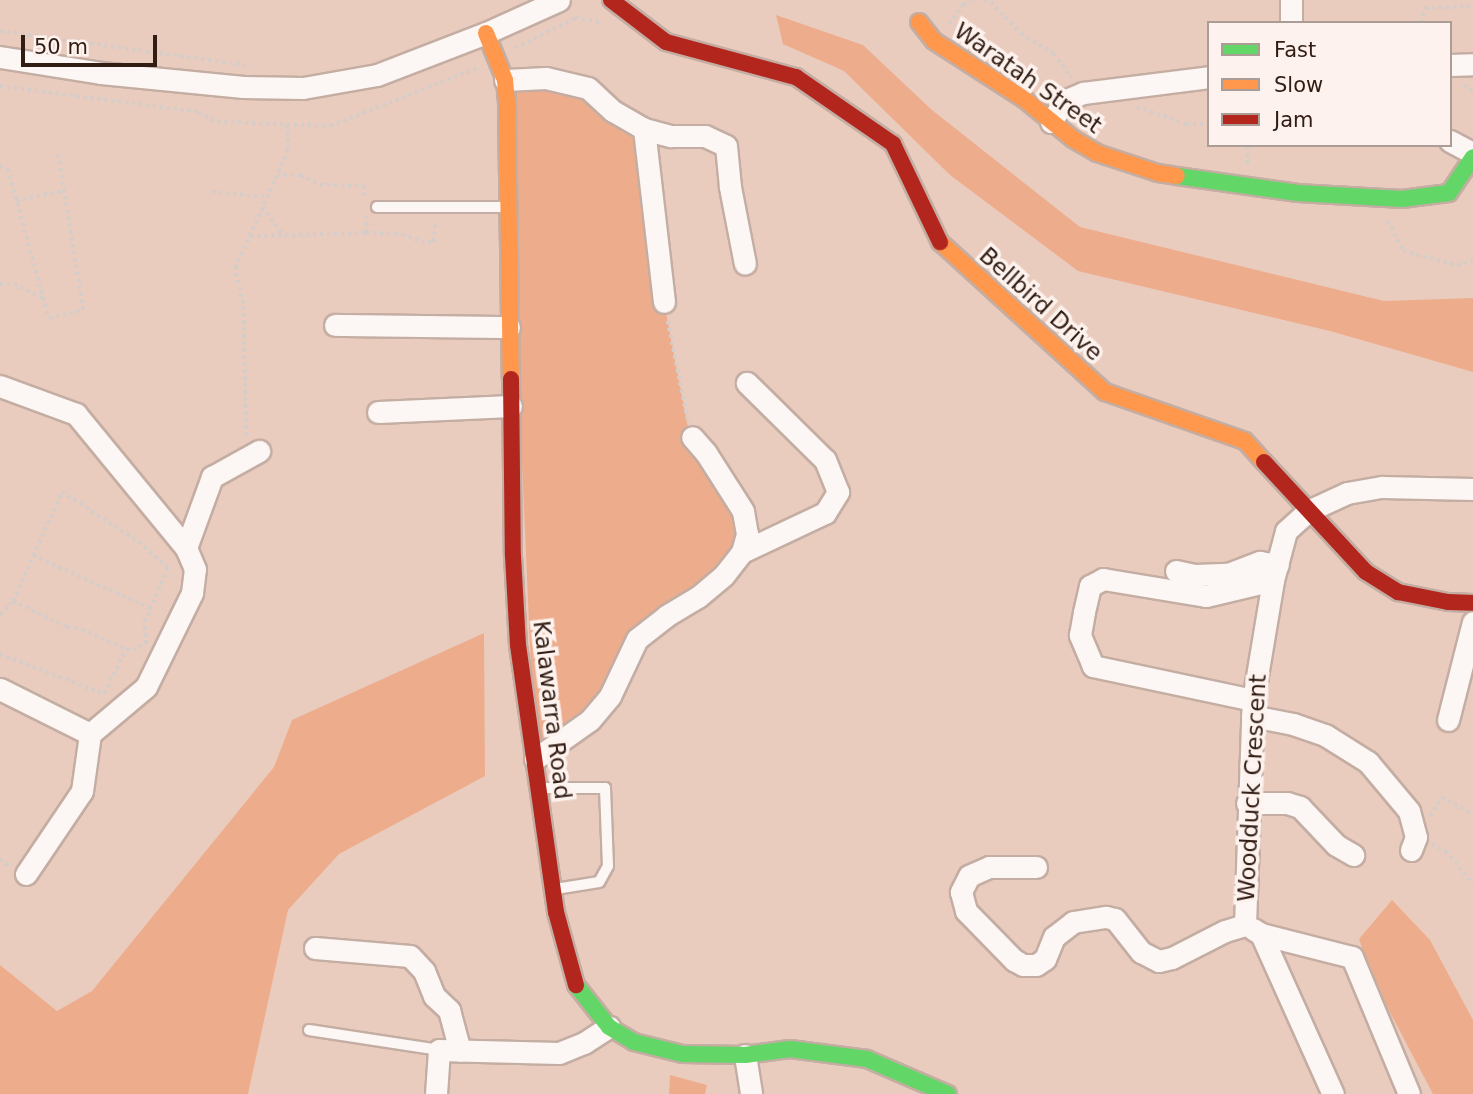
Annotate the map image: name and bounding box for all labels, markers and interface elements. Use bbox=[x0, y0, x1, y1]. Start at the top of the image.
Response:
street label: Waratah Street bbox=[949, 17, 1107, 139]
scale bar bbox=[24, 21, 161, 65]
legend bbox=[1207, 21, 1452, 147]
text: 50 m bbox=[34, 35, 88, 59]
text: Fast bbox=[1274, 38, 1316, 62]
text: Slow bbox=[1274, 73, 1323, 97]
text: Jam bbox=[1274, 108, 1314, 132]
street label: Bellbird Drive bbox=[974, 242, 1108, 366]
street label: Kalawarra Road bbox=[527, 619, 577, 801]
street label: Woodduck Crescent bbox=[1232, 673, 1272, 903]

